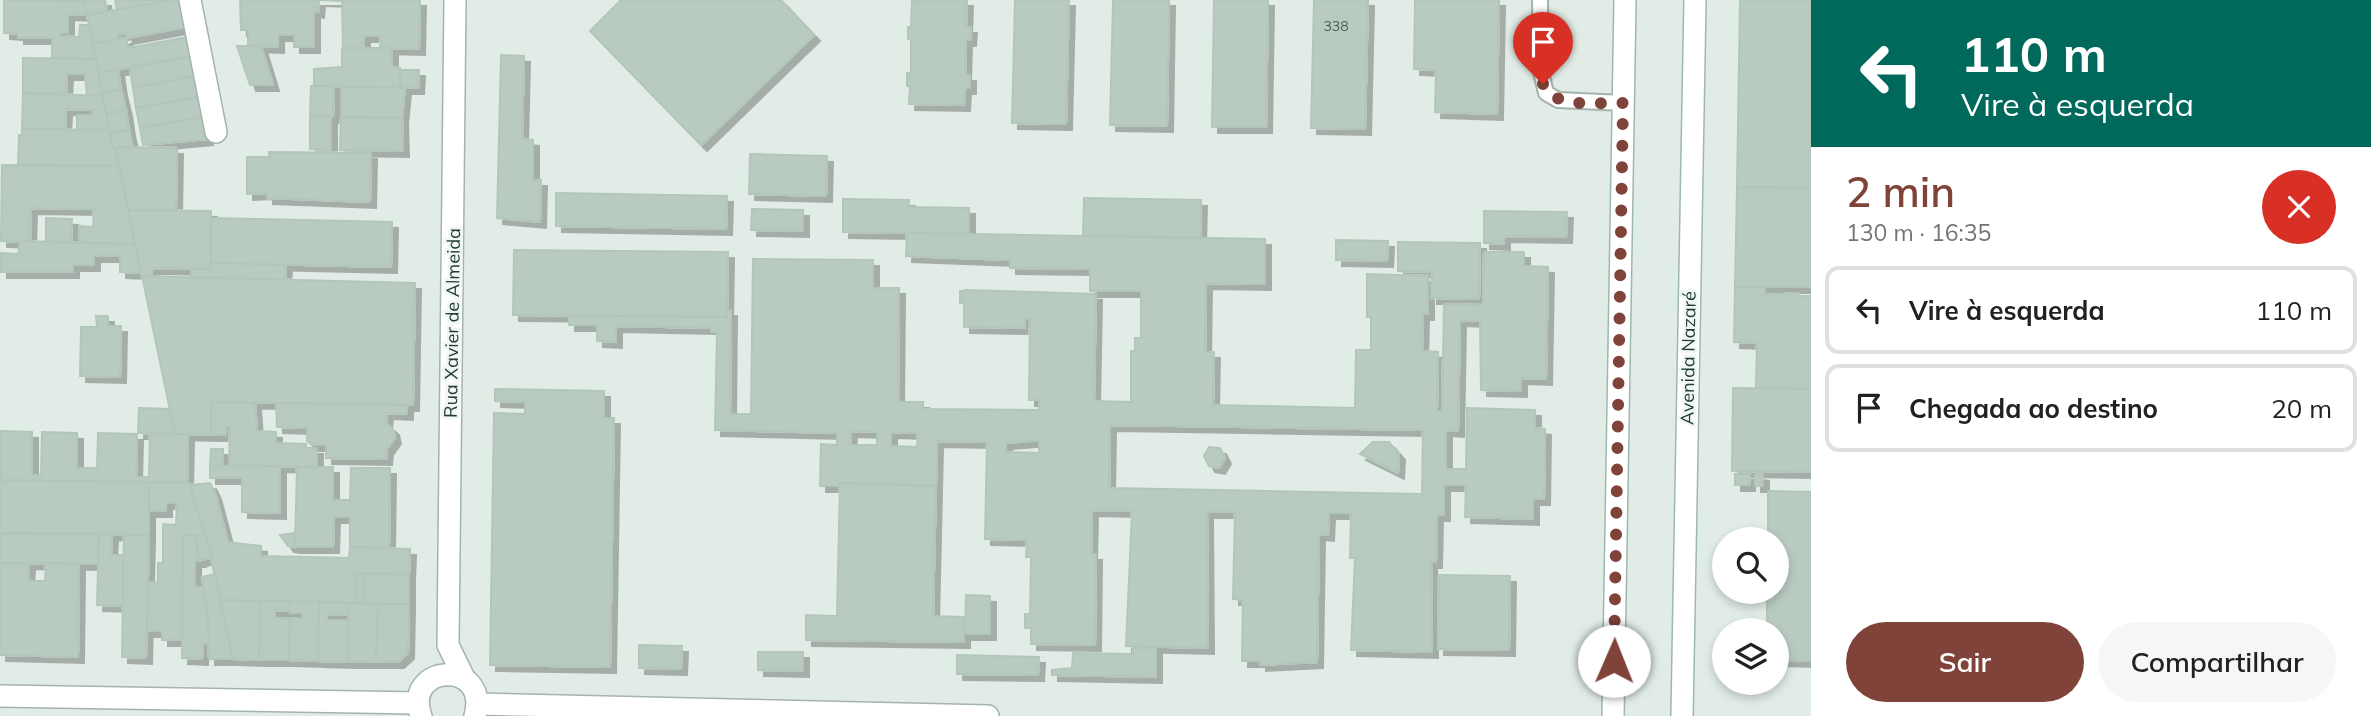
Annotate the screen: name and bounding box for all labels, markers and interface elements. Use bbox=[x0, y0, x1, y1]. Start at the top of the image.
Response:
pin bbox=[1513, 12.0, 1573, 84]
house number: 338 bbox=[1323, 17, 1349, 35]
icon: arrive bbox=[1524, 23, 1562, 61]
text: 110 m bbox=[1961, 23, 2107, 84]
icon: left bbox=[1846, 28, 1937, 119]
text: Vire à esquerda bbox=[1961, 84, 2194, 124]
text: 2 min bbox=[1846, 165, 1955, 218]
button: close bbox=[2262, 170, 2336, 244]
text: 130 m · 16:35 bbox=[1846, 218, 1991, 247]
street label: Rua Xavier de Almeida bbox=[439, 228, 465, 418]
street label: Avenida Nazaré bbox=[1675, 291, 1701, 425]
icon: left bbox=[1850, 291, 1888, 329]
text: Vire à esquerda bbox=[1909, 294, 2105, 327]
text: 110 m bbox=[2256, 294, 2332, 327]
icon: arrive bbox=[1850, 389, 1888, 427]
text: Chegada ao destino bbox=[1909, 392, 2158, 425]
text: 20 m bbox=[2271, 392, 2332, 425]
map controls bbox=[1712, 527, 1789, 695]
button: search bbox=[1712, 527, 1789, 604]
button: layers bbox=[1712, 618, 1789, 695]
button: Sair bbox=[1846, 622, 2084, 702]
button: Compartilhar bbox=[2098, 622, 2336, 702]
position arrow bbox=[1577, 624, 1651, 698]

